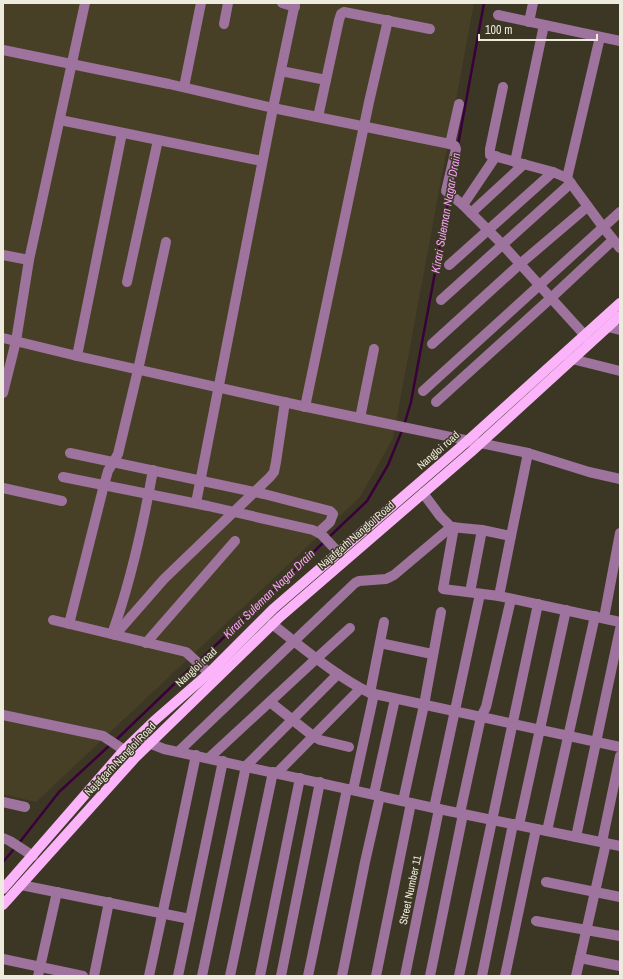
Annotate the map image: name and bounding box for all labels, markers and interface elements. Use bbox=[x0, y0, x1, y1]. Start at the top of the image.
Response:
scale bar bbox=[479, 16, 597, 42]
text: 100 m bbox=[485, 22, 512, 38]
water label: Kirari Suleman Nagar Drain bbox=[428, 152, 464, 274]
street label: Nangloi road bbox=[414, 428, 462, 472]
street label: Najafgarh Nangloi Road bbox=[315, 498, 397, 572]
water label: Kirari Suleman Nagar Drain bbox=[220, 546, 318, 642]
street label: Nangloi road bbox=[172, 644, 220, 690]
street label: Najafgarh Nangloi Road bbox=[81, 719, 159, 799]
street label: Street Number 11 bbox=[396, 854, 424, 926]

